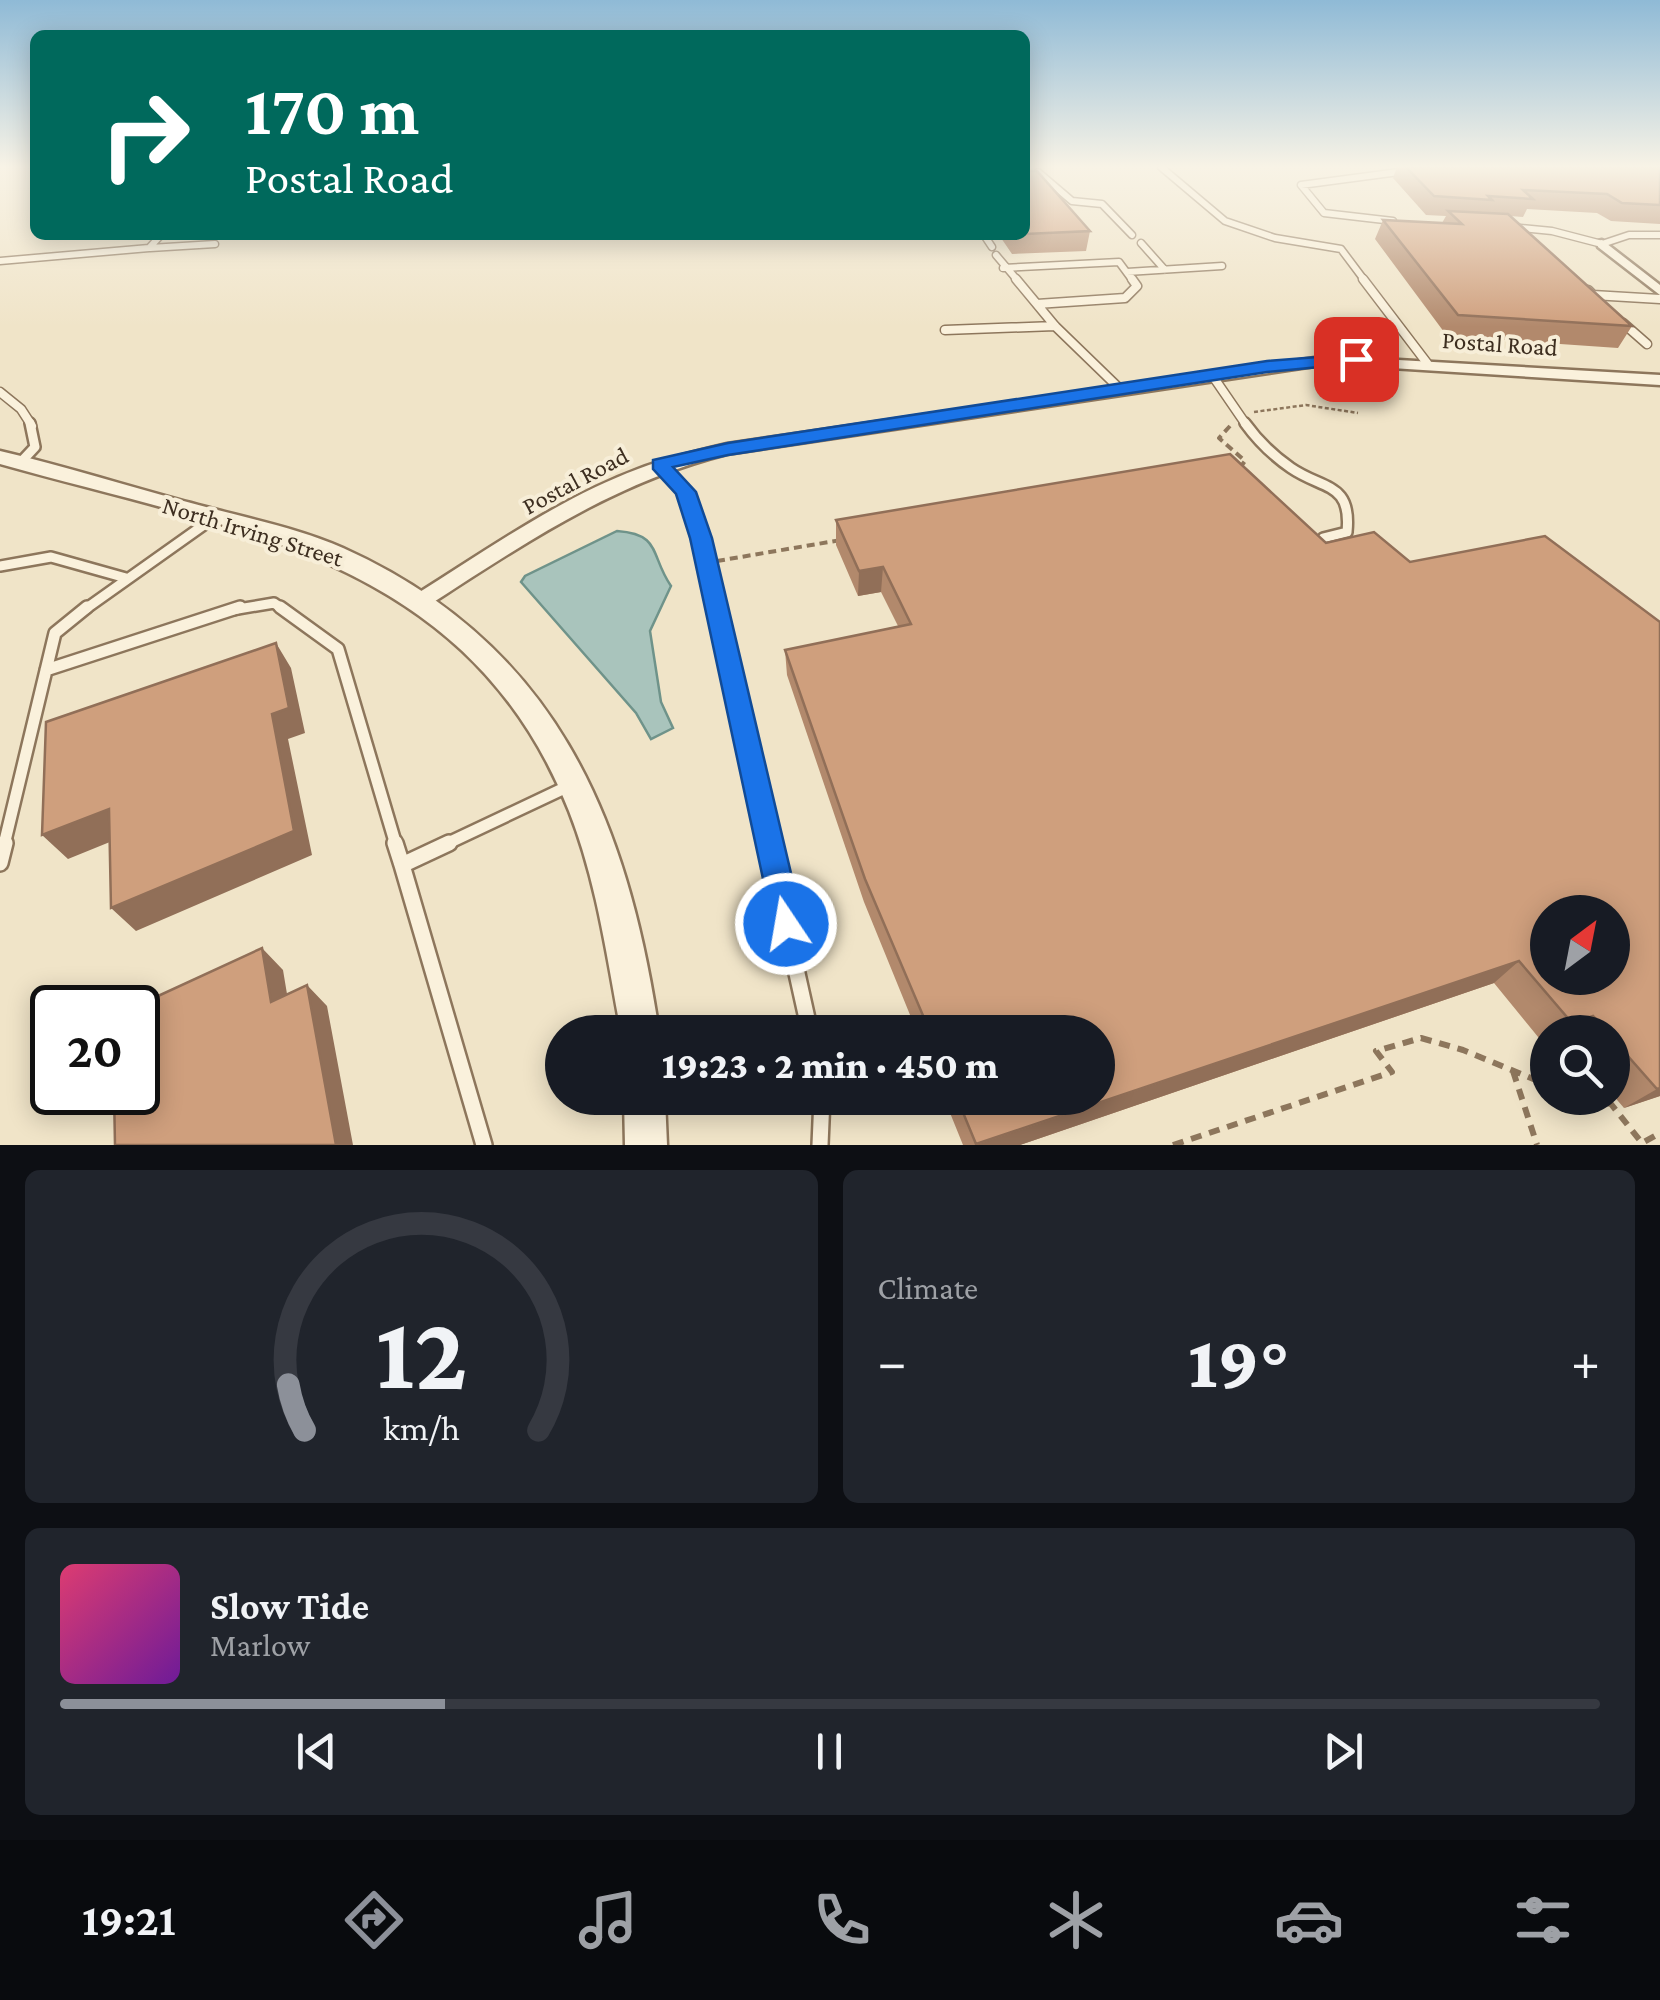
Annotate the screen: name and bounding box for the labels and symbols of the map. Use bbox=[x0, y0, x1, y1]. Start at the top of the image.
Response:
pin bbox=[1314, 317, 1399, 402]
street label: Postal Road bbox=[1441, 326, 1559, 361]
street label: Postal Road bbox=[518, 441, 633, 520]
street label: North Irving Street bbox=[159, 491, 347, 573]
position arrow bbox=[734, 872, 838, 976]
north arrow bbox=[1530, 895, 1630, 995]
speed limit sign: 20 bbox=[30, 985, 160, 1115]

